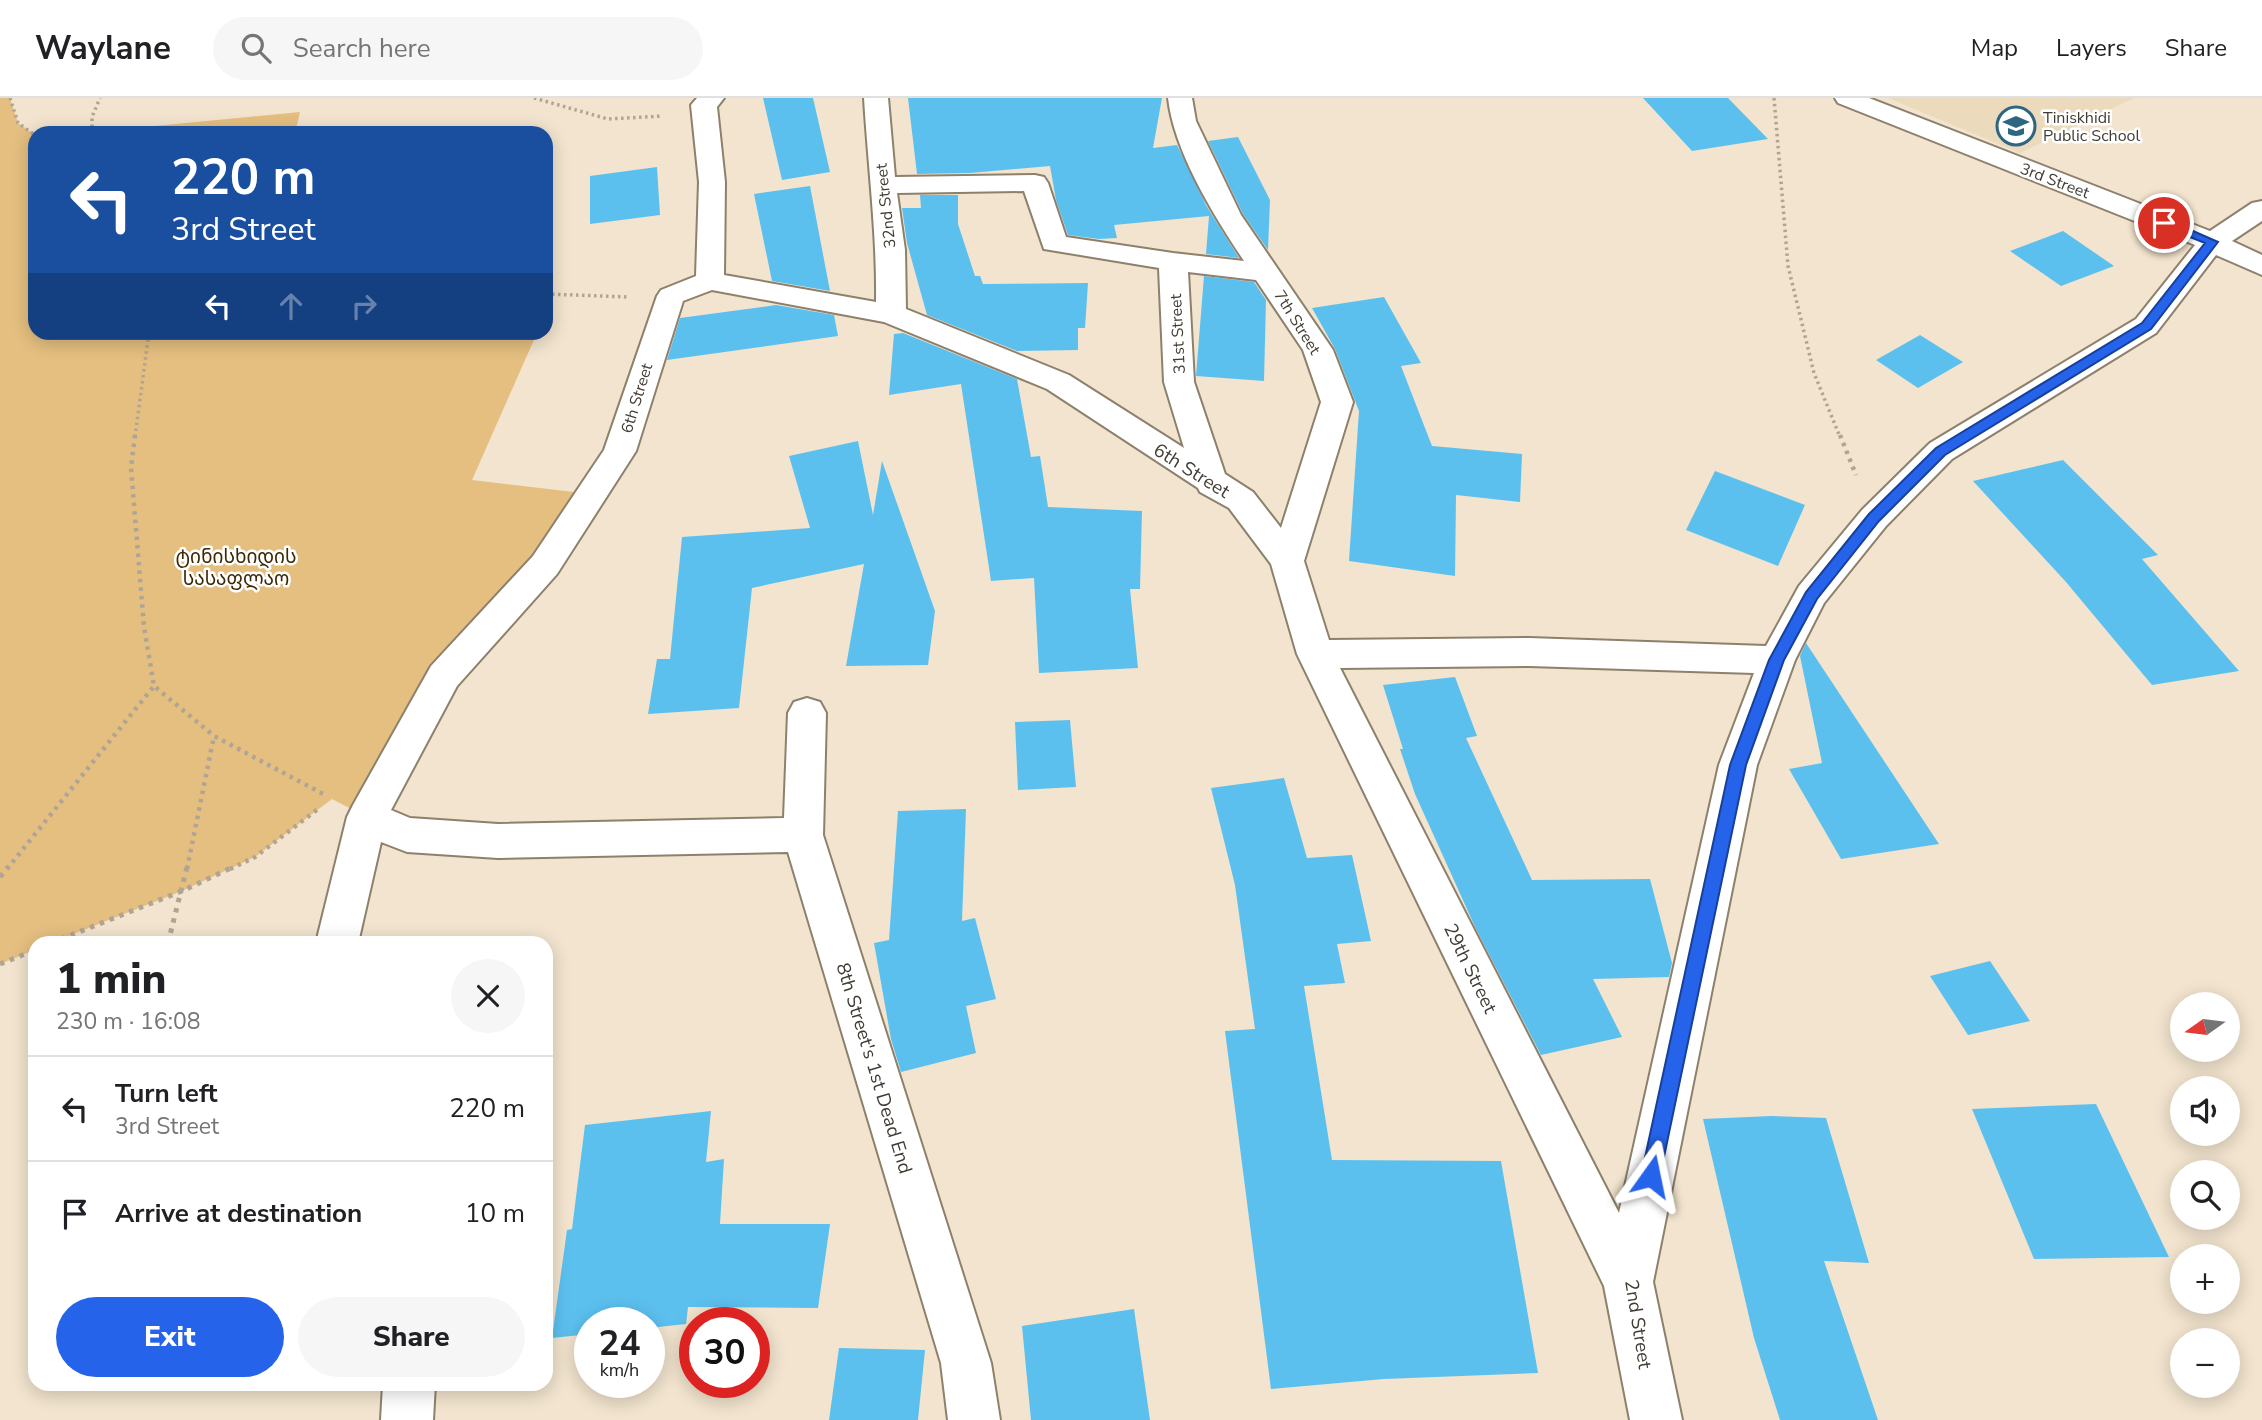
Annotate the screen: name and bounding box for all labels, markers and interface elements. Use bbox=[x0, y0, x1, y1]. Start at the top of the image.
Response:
search box bbox=[213, 17, 703, 80]
text: Waylane bbox=[35, 26, 171, 71]
icon: search bbox=[237, 29, 275, 67]
text: Search here bbox=[293, 31, 431, 66]
text: Map bbox=[1971, 32, 2018, 64]
text: Layers bbox=[2056, 32, 2127, 64]
text: Share bbox=[2165, 32, 2227, 64]
school or university icon: Tiniskhidi Public School bbox=[1995, 105, 2037, 147]
place label: Tiniskhidi Public School bbox=[2043, 107, 2140, 147]
text: 220 m bbox=[171, 144, 315, 211]
icon: left bbox=[56, 154, 147, 245]
street label: 3rd Street bbox=[2017, 158, 2093, 204]
street label: 32nd Street bbox=[871, 162, 901, 250]
pin bbox=[2134, 193, 2194, 253]
icon: arrive bbox=[2145, 204, 2183, 242]
text: 3rd Street bbox=[171, 208, 316, 251]
street label: 7th Street bbox=[1269, 286, 1326, 359]
icon: left bbox=[199, 287, 237, 325]
icon: ahead bbox=[272, 287, 310, 325]
icon: right bbox=[345, 287, 383, 325]
street label: 31st Street bbox=[1165, 293, 1191, 375]
street label: 6th Street bbox=[616, 360, 658, 436]
street label: 6th Street bbox=[1148, 437, 1235, 505]
park label: ტინისხიდის სასაფლაო bbox=[176, 544, 296, 592]
street label: 29th Street bbox=[1437, 919, 1503, 1018]
text: 1 min bbox=[56, 951, 166, 1008]
button: close bbox=[451, 959, 525, 1033]
street label: 8th Street's 1st Dead End bbox=[830, 960, 918, 1177]
north arrow bbox=[2170, 992, 2240, 1062]
map controls bbox=[2170, 992, 2240, 1398]
text: 230 m · 16:08 bbox=[56, 1006, 201, 1037]
text: Turn left bbox=[115, 1076, 218, 1111]
button: sound bbox=[2170, 1076, 2240, 1146]
icon: left bbox=[56, 1090, 94, 1128]
text: 220 m bbox=[449, 1091, 525, 1126]
text: 3rd Street bbox=[115, 1111, 219, 1142]
position arrow bbox=[1614, 1139, 1688, 1213]
button: search bbox=[2170, 1160, 2240, 1230]
icon: arrive bbox=[56, 1195, 94, 1233]
text: Arrive at destination bbox=[115, 1196, 362, 1231]
text: 10 m bbox=[465, 1196, 525, 1231]
button: + bbox=[2170, 1244, 2240, 1314]
street label: 2nd Street bbox=[1618, 1278, 1658, 1371]
button: Exit bbox=[56, 1297, 284, 1377]
button: Share bbox=[298, 1297, 525, 1377]
speed limit sign: 30 bbox=[679, 1307, 770, 1398]
text: 24 bbox=[598, 1320, 641, 1367]
button: − bbox=[2170, 1328, 2240, 1398]
text: km/h bbox=[600, 1358, 639, 1382]

